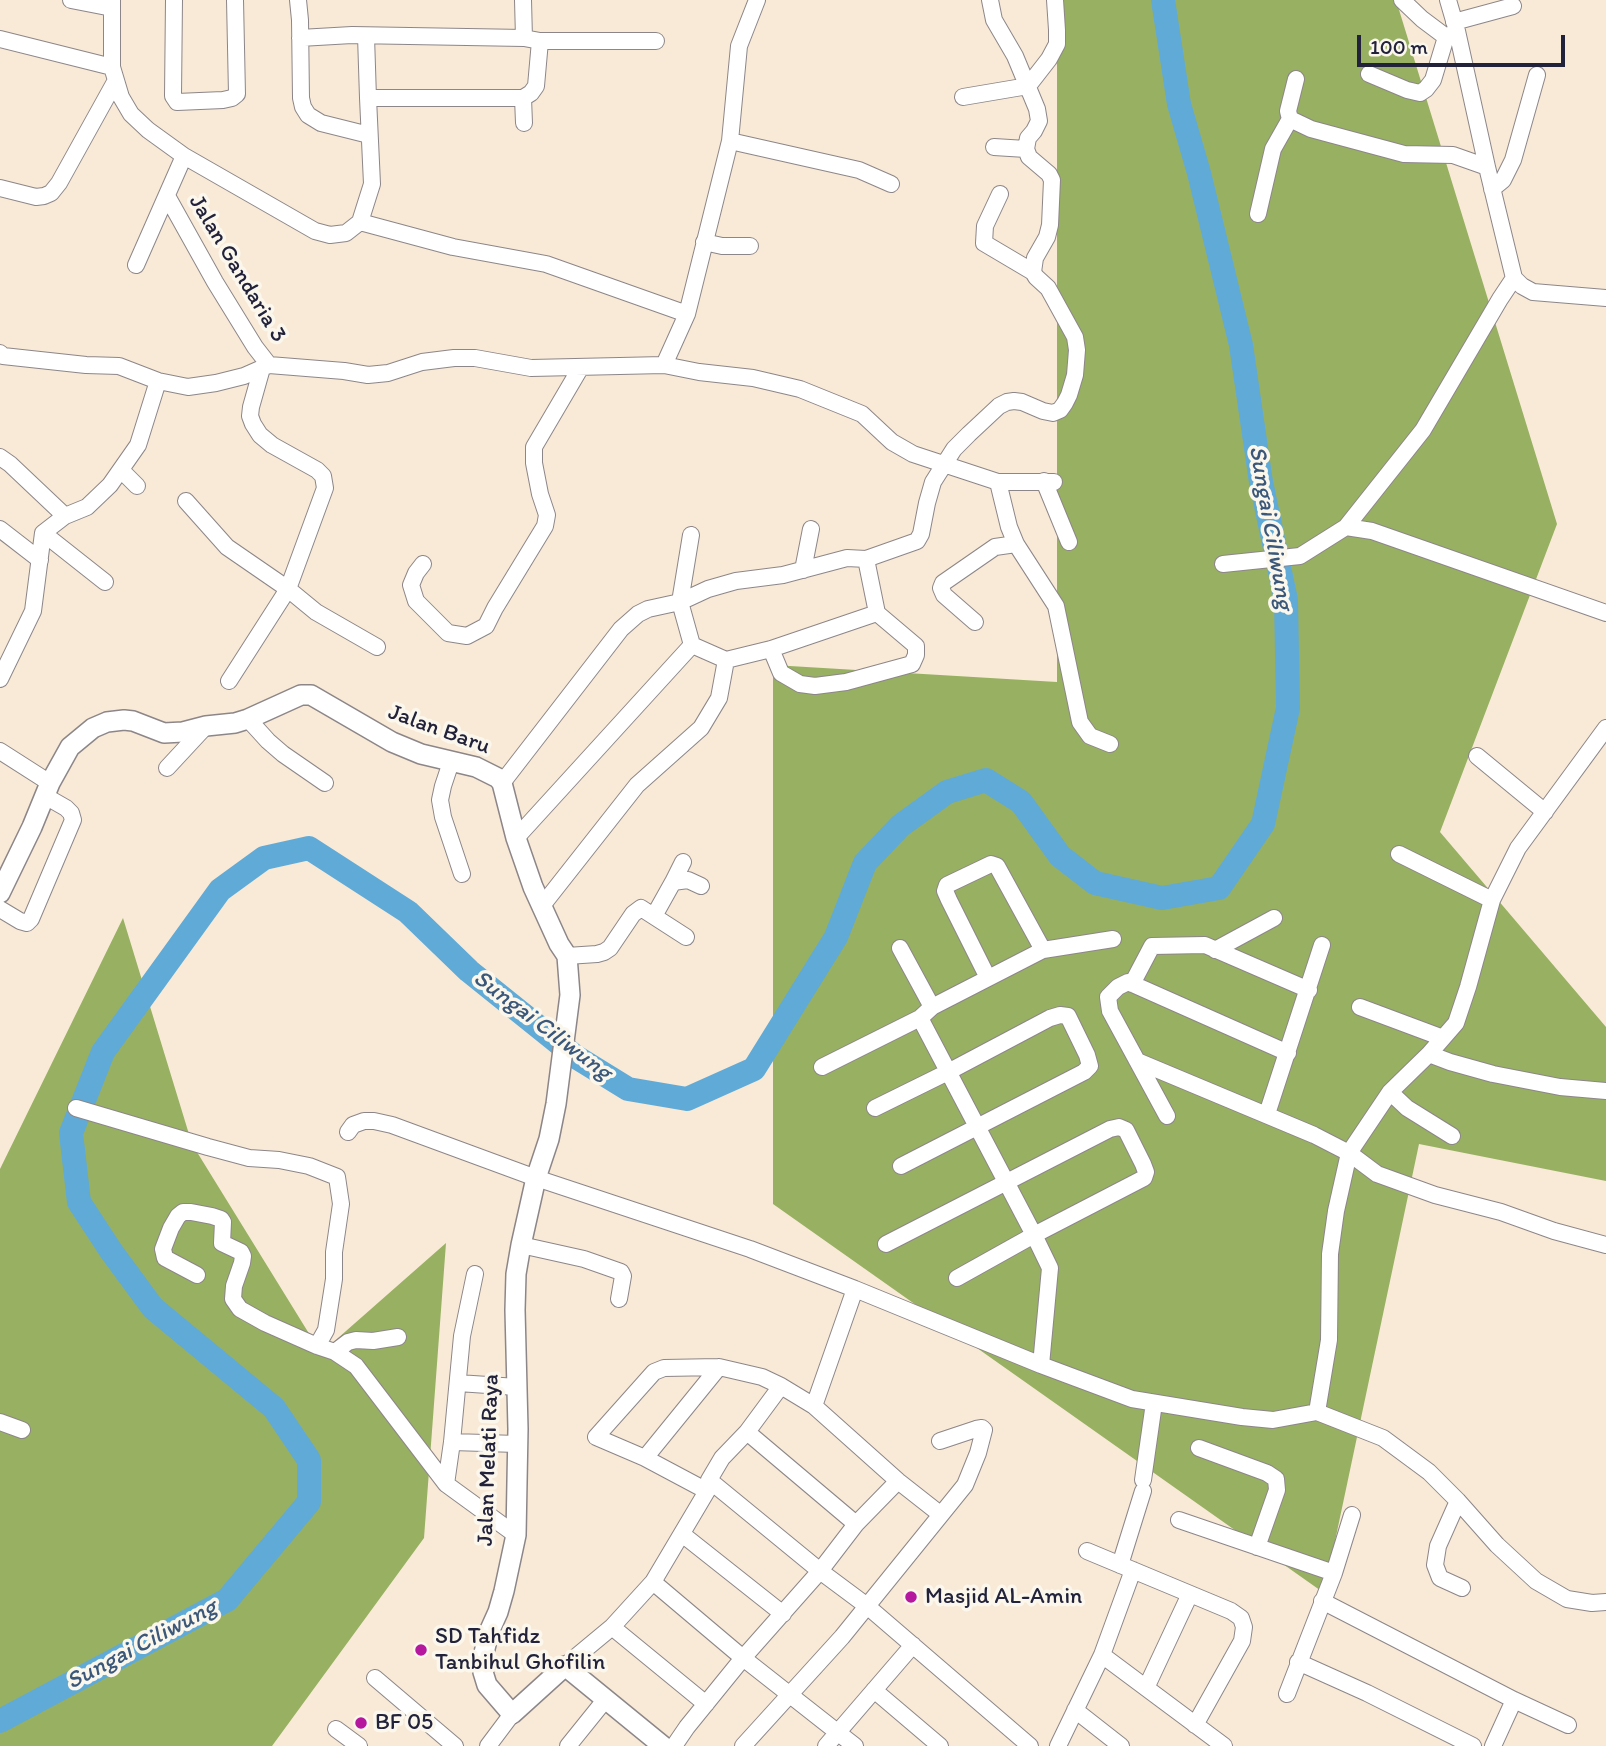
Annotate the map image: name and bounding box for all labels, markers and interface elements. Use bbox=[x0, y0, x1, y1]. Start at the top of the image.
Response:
scale bar bbox=[1361, 21, 1569, 65]
text: 100 m bbox=[1370, 34, 1428, 59]
street label: Jalan Gandaria 3 bbox=[182, 190, 292, 348]
water label: Sungai Ciliwung bbox=[1241, 444, 1299, 612]
street label: Jalan Baru bbox=[384, 699, 494, 761]
water label: Sungai Ciliwung bbox=[467, 965, 617, 1087]
street label: Jalan Melati Raya bbox=[472, 1373, 506, 1547]
place label: Masjid AL-Amin bbox=[925, 1583, 1082, 1611]
marker: Masjid AL-Amin bbox=[903, 1589, 919, 1605]
water label: Sungai Ciliwung bbox=[62, 1593, 222, 1697]
place label: SD Tahfidz Tanbihul Ghofilin bbox=[435, 1623, 605, 1677]
marker: SD Tahfidz Tanbihul Ghofilin bbox=[413, 1642, 429, 1658]
place label: BF 05 bbox=[375, 1709, 433, 1737]
marker: BF 05 bbox=[353, 1715, 369, 1731]

